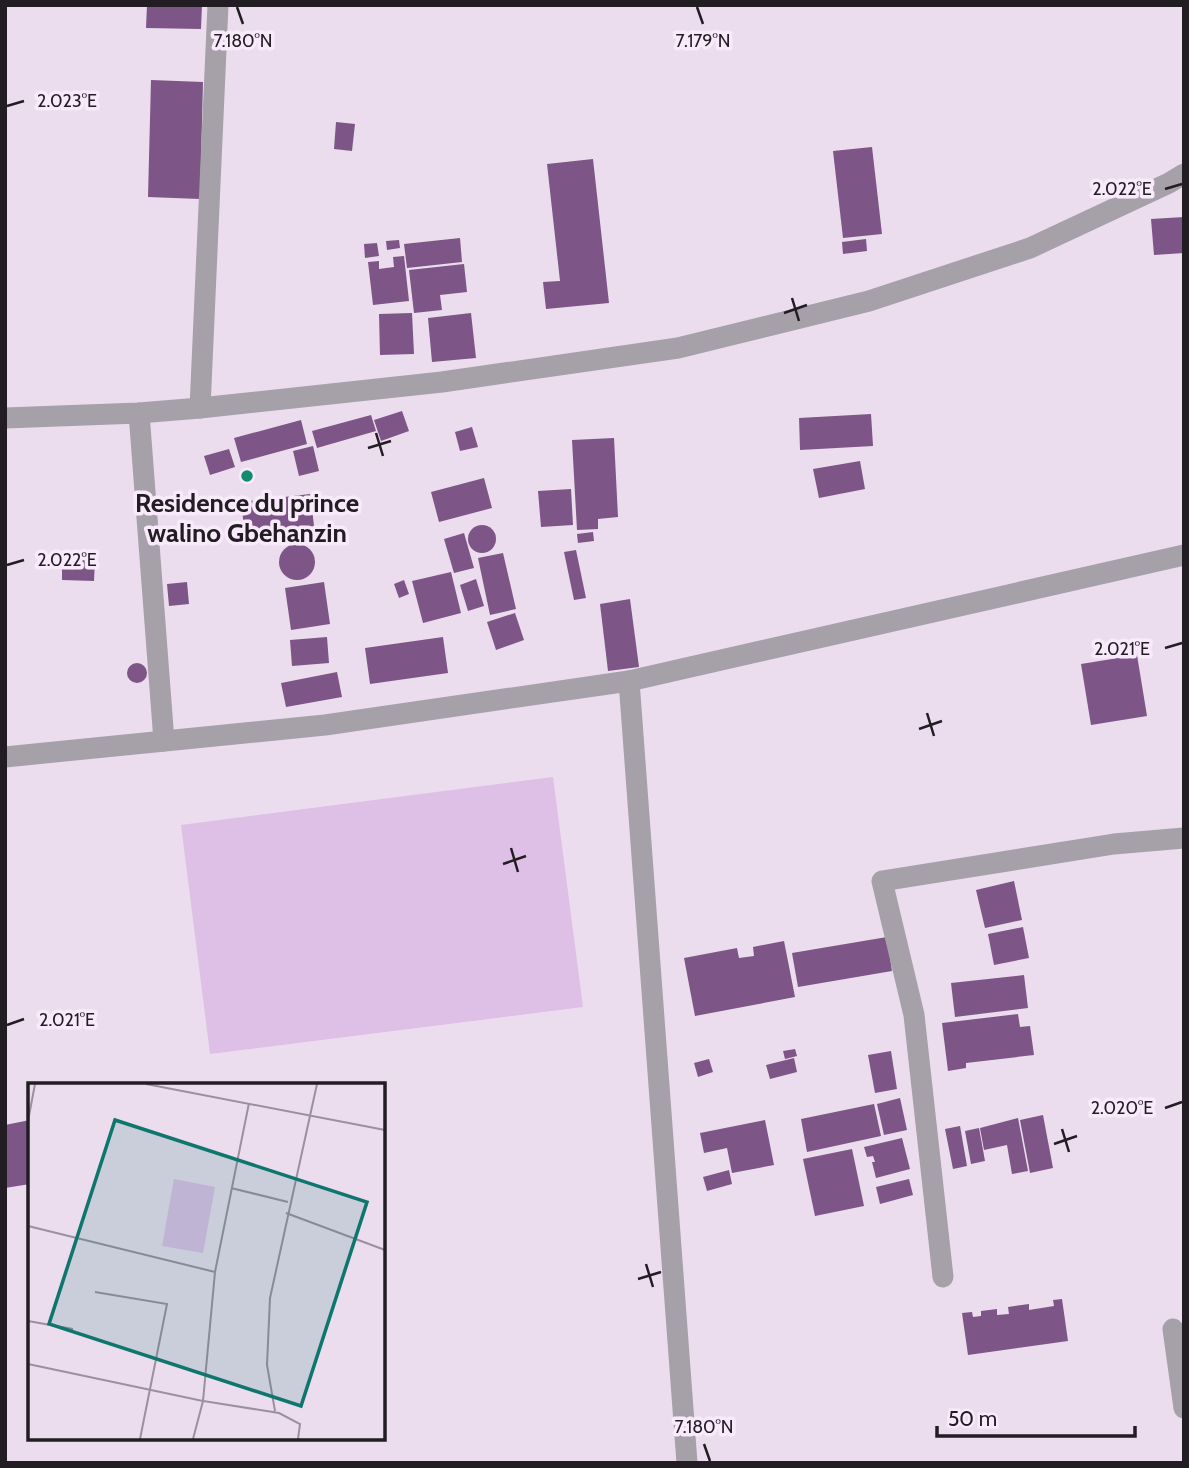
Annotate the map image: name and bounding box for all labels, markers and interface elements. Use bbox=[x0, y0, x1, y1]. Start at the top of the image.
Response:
text: 7.180°N bbox=[213, 30, 273, 52]
text: 7.179°N bbox=[676, 30, 730, 52]
text: 2.023°E bbox=[37, 90, 97, 112]
text: 2.022°E bbox=[1092, 178, 1152, 200]
marker: Residence du prince walino Gbehanzin bbox=[239, 468, 255, 484]
place label: Residence du prince walino Gbehanzin bbox=[135, 487, 359, 549]
text: 2.022°E bbox=[37, 549, 97, 571]
text: 2.021°E bbox=[1094, 638, 1150, 660]
text: 2.021°E bbox=[39, 1009, 95, 1031]
inset map bbox=[28, 1083, 385, 1440]
text: 2.020°E bbox=[1091, 1097, 1153, 1119]
scale bar bbox=[937, 1394, 1135, 1438]
text: 50 m bbox=[948, 1406, 997, 1431]
text: 7.180°N bbox=[674, 1416, 734, 1438]

